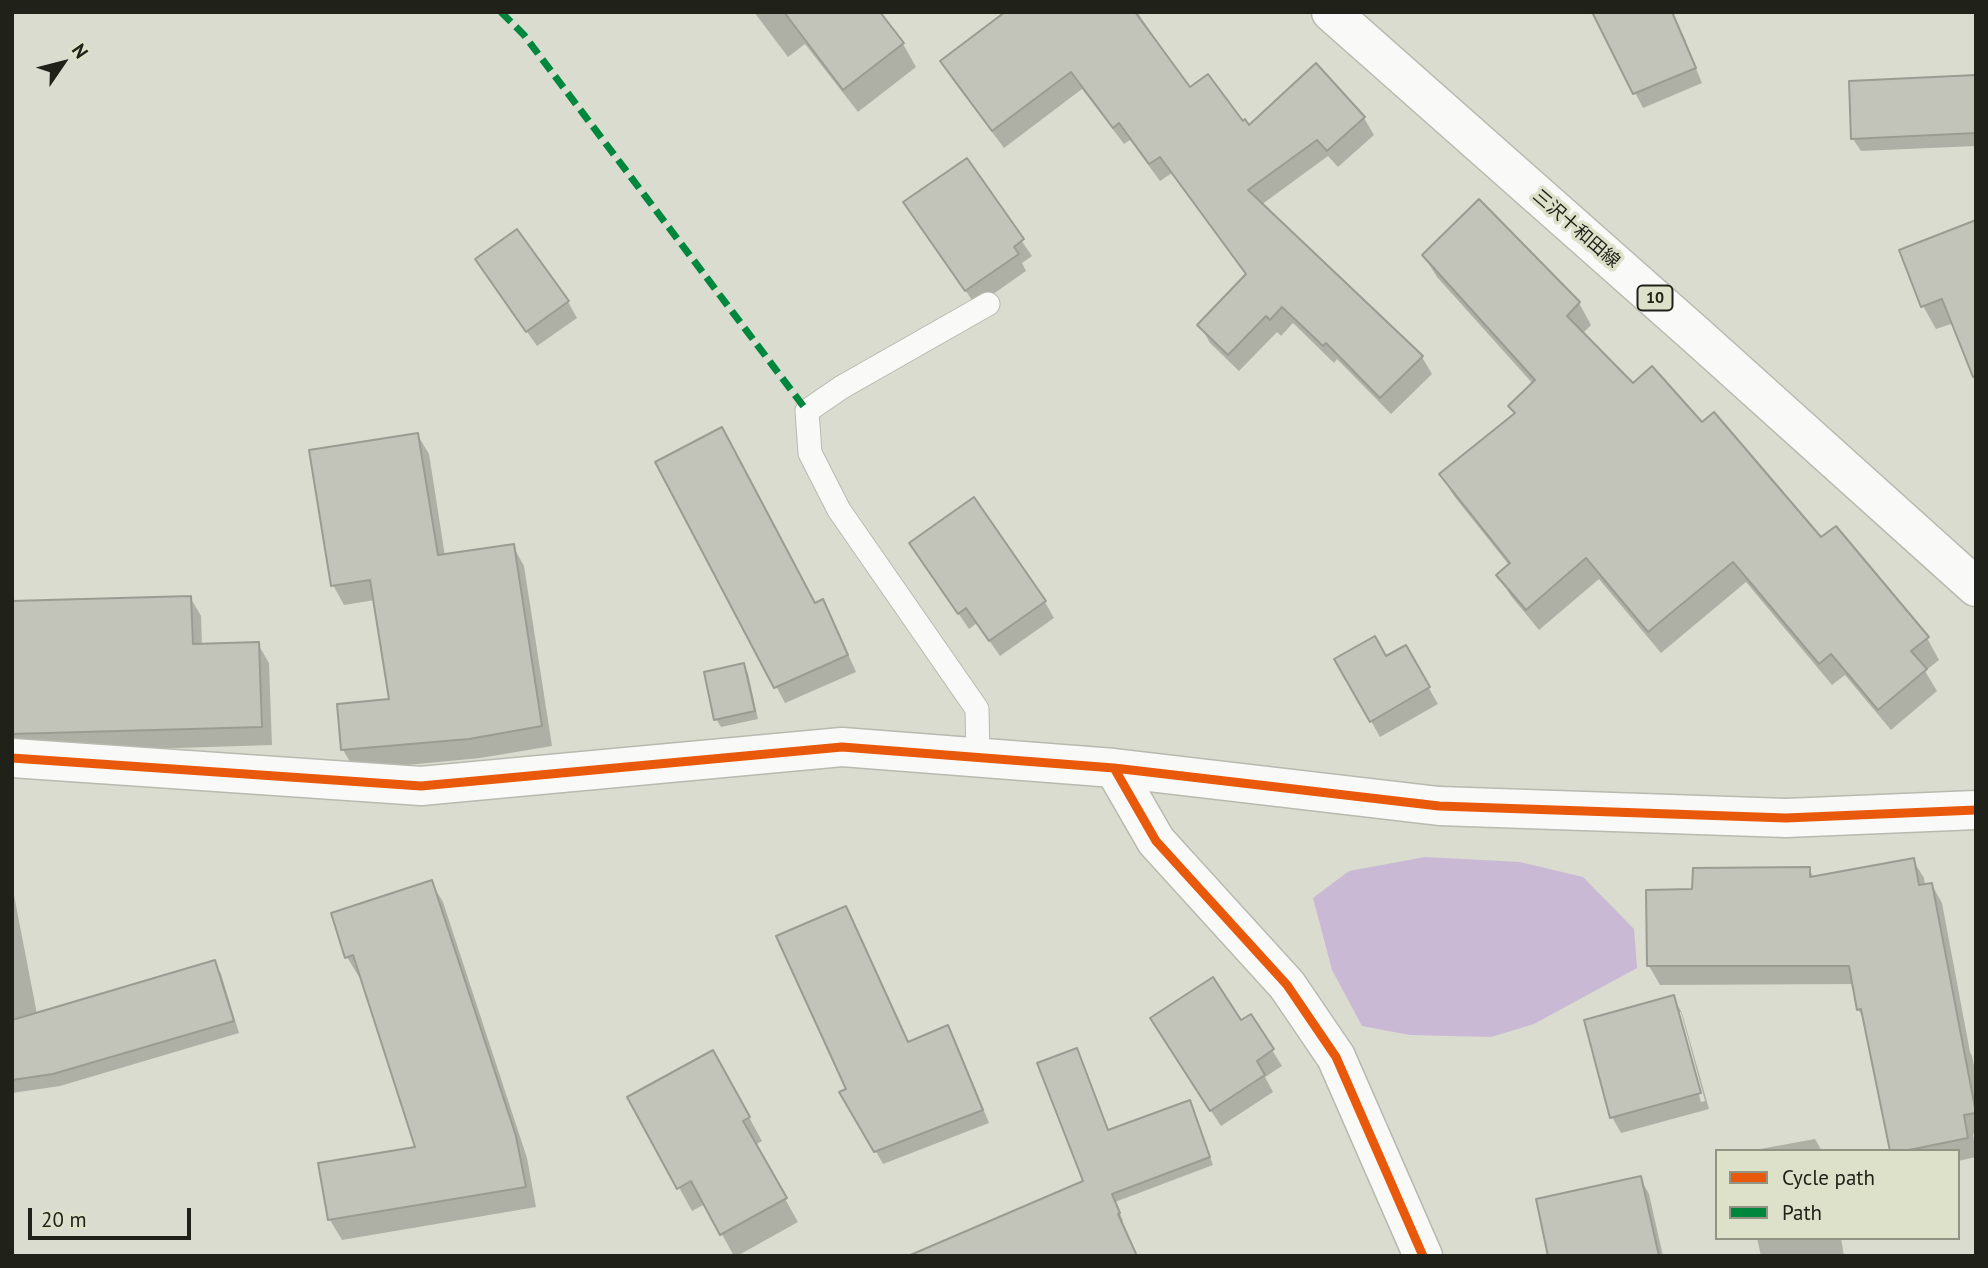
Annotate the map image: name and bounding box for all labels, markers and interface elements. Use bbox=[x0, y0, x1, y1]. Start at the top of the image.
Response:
north arrow bbox=[28, 28, 98, 98]
text: N bbox=[67, 39, 94, 63]
street label: 三沢十和田線 bbox=[1528, 185, 1624, 273]
road number: 10 bbox=[1638, 286, 1672, 310]
legend bbox=[1715, 1149, 1960, 1240]
text: Cycle path bbox=[1782, 1164, 1875, 1191]
scale bar bbox=[32, 1194, 194, 1238]
text: Path bbox=[1782, 1199, 1822, 1226]
text: 20 m bbox=[41, 1206, 87, 1233]

